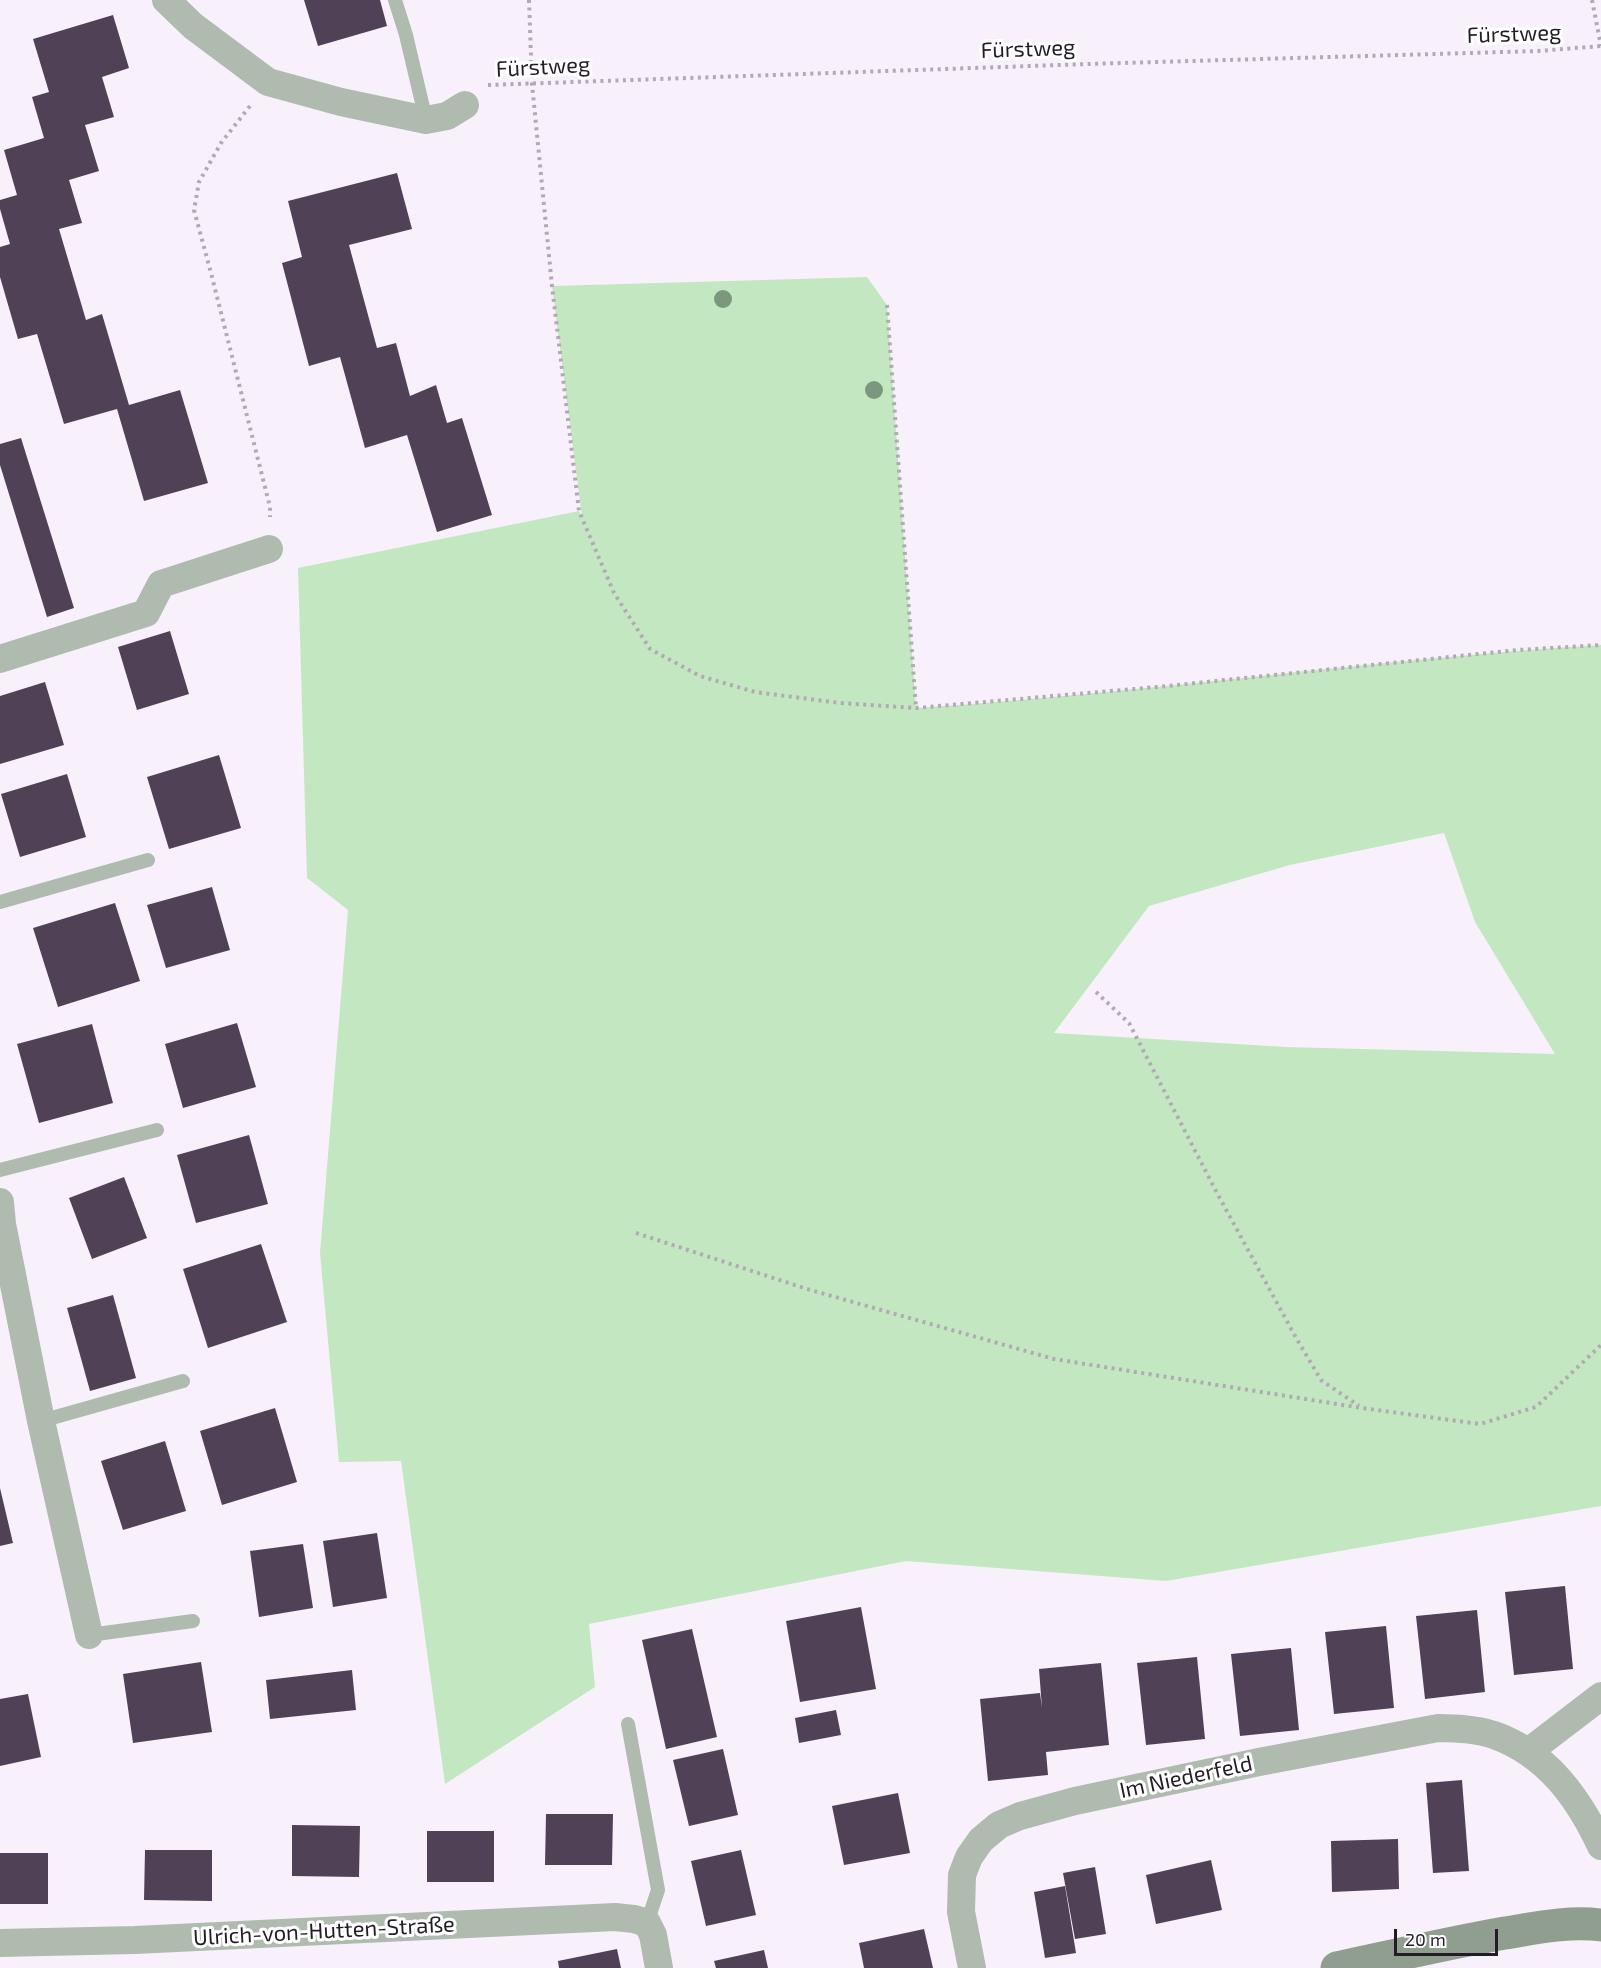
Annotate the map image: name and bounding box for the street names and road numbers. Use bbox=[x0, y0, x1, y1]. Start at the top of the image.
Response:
street label: Fürstweg bbox=[1466, 19, 1562, 49]
street label: Fürstweg bbox=[980, 34, 1076, 64]
street label: Fürstweg bbox=[495, 51, 591, 83]
street label: Im Niederfeld bbox=[1117, 1750, 1255, 1804]
street label: Ulrich-von-Hutten-Straße bbox=[193, 1911, 455, 1951]

